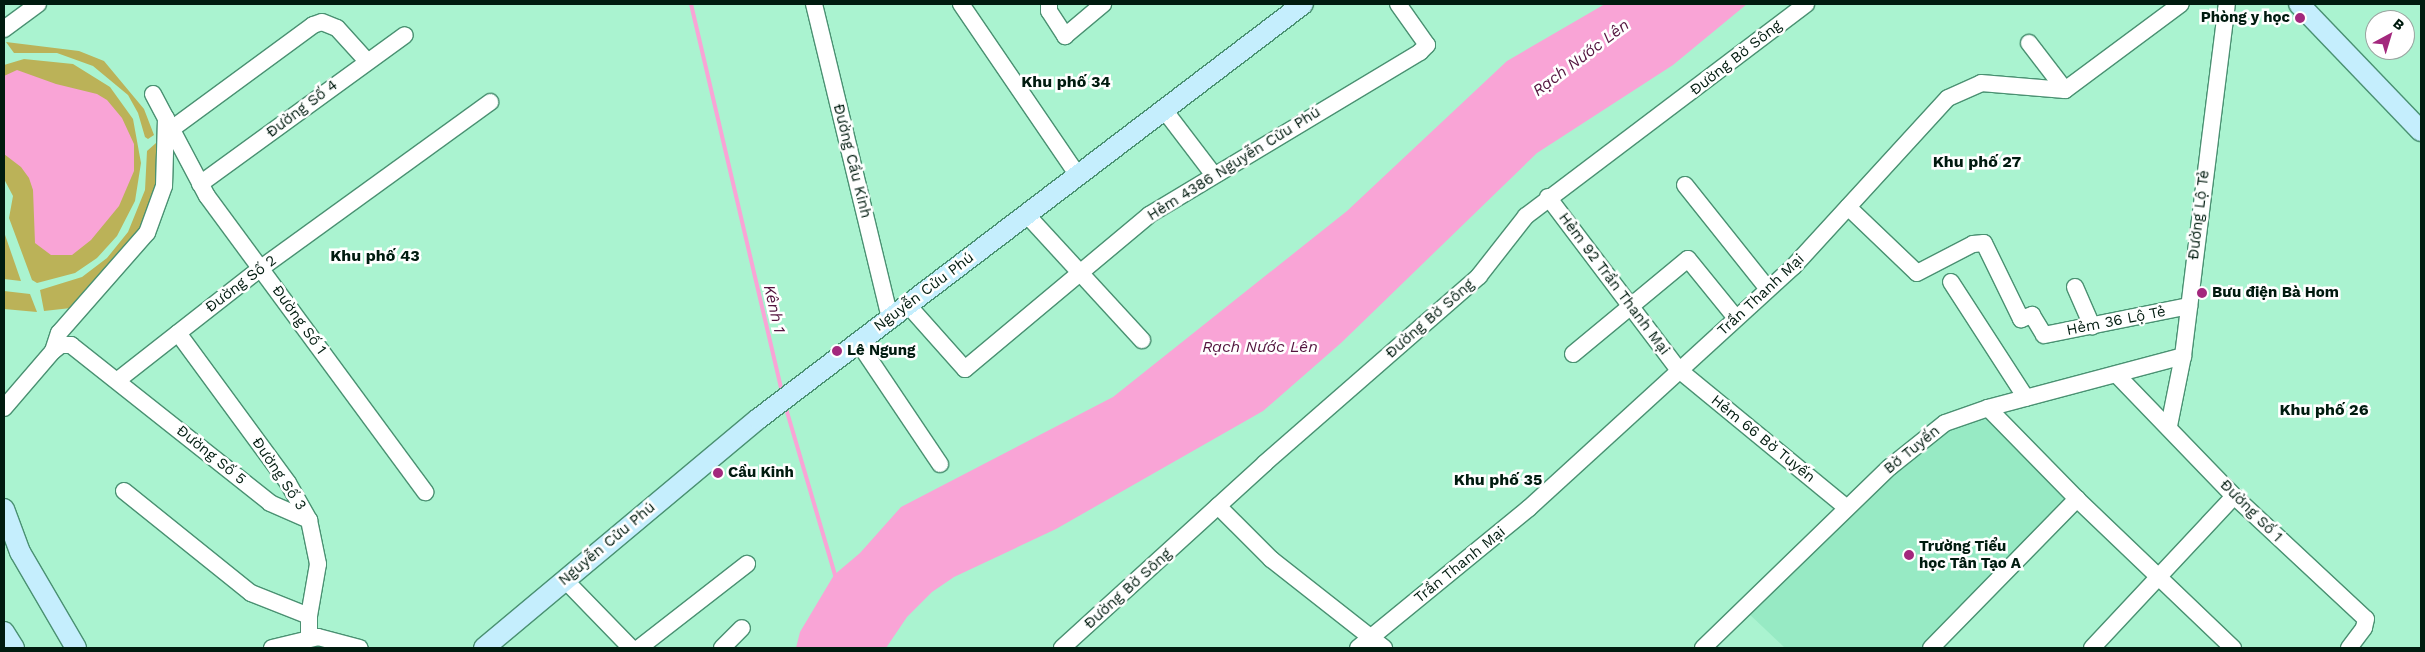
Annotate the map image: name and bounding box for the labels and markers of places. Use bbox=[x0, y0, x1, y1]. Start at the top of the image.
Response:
place label: Phòng y học bbox=[2200, 9, 2290, 27]
marker: Phòng y học bbox=[2294, 12, 2306, 24]
place label: Bưu điện Bà Hom bbox=[2212, 284, 2339, 302]
marker: Bưu điện Bà Hom bbox=[2196, 287, 2208, 299]
place label: Lê Ngung bbox=[847, 342, 915, 360]
marker: Lê Ngung bbox=[831, 345, 843, 357]
place label: Cầu Kinh bbox=[728, 464, 794, 482]
marker: Cầu Kinh bbox=[712, 467, 724, 479]
place label: Trường Tiểu học Tân Tạo A bbox=[1919, 537, 2022, 572]
marker: Trường Tiểu học Tân Tạo A bbox=[1903, 549, 1915, 561]

